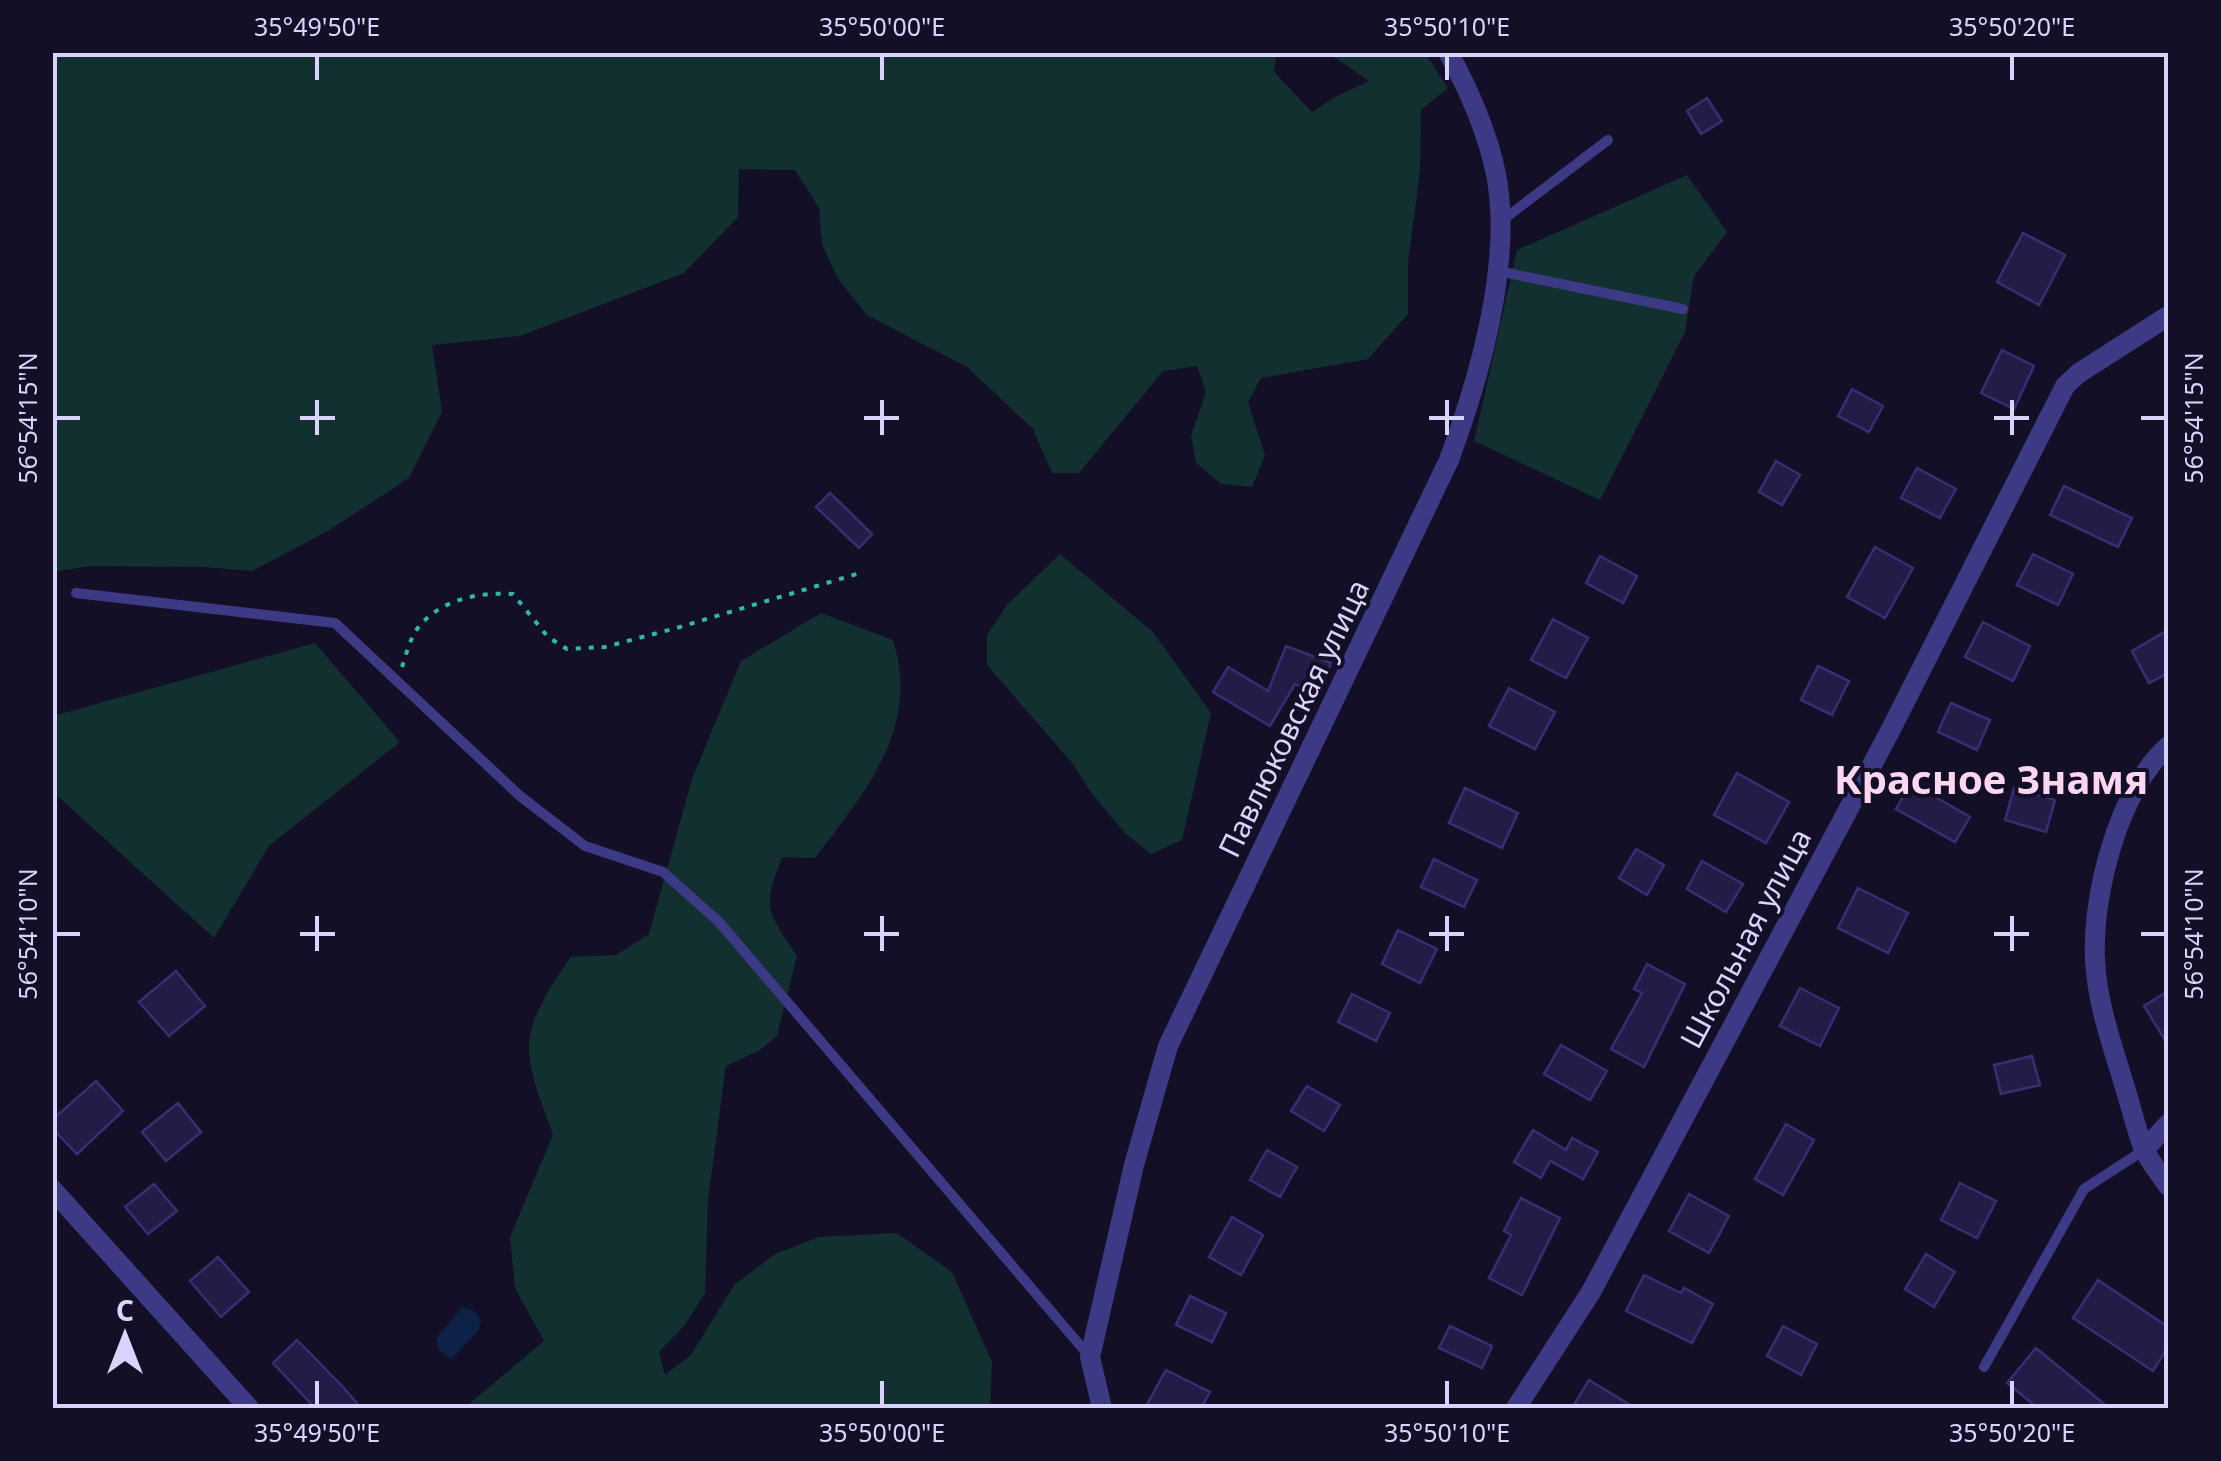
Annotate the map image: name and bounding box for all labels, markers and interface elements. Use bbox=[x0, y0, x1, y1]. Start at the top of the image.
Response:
text: 35°49'50"E bbox=[254, 9, 380, 43]
text: 35°50'00"E bbox=[819, 9, 945, 43]
text: 35°50'10"E bbox=[1384, 9, 1510, 43]
text: 35°50'20"E bbox=[1949, 9, 2075, 43]
text: 56°54'15"N bbox=[10, 352, 44, 484]
text: 56°54'15"N bbox=[2176, 352, 2210, 484]
street label: Павлюковская улица bbox=[1208, 572, 1378, 864]
district label: Красное Знамя bbox=[1834, 751, 2148, 806]
street label: Школьная улица bbox=[1670, 821, 1820, 1055]
text: 56°54'10"N bbox=[10, 868, 44, 1000]
text: 56°54'10"N bbox=[2176, 868, 2210, 1000]
north arrow bbox=[75, 1286, 175, 1386]
text: С bbox=[116, 1291, 134, 1329]
text: 35°49'50"E bbox=[254, 1415, 380, 1449]
text: 35°50'00"E bbox=[819, 1415, 945, 1449]
text: 35°50'10"E bbox=[1384, 1415, 1510, 1449]
text: 35°50'20"E bbox=[1949, 1415, 2075, 1449]

